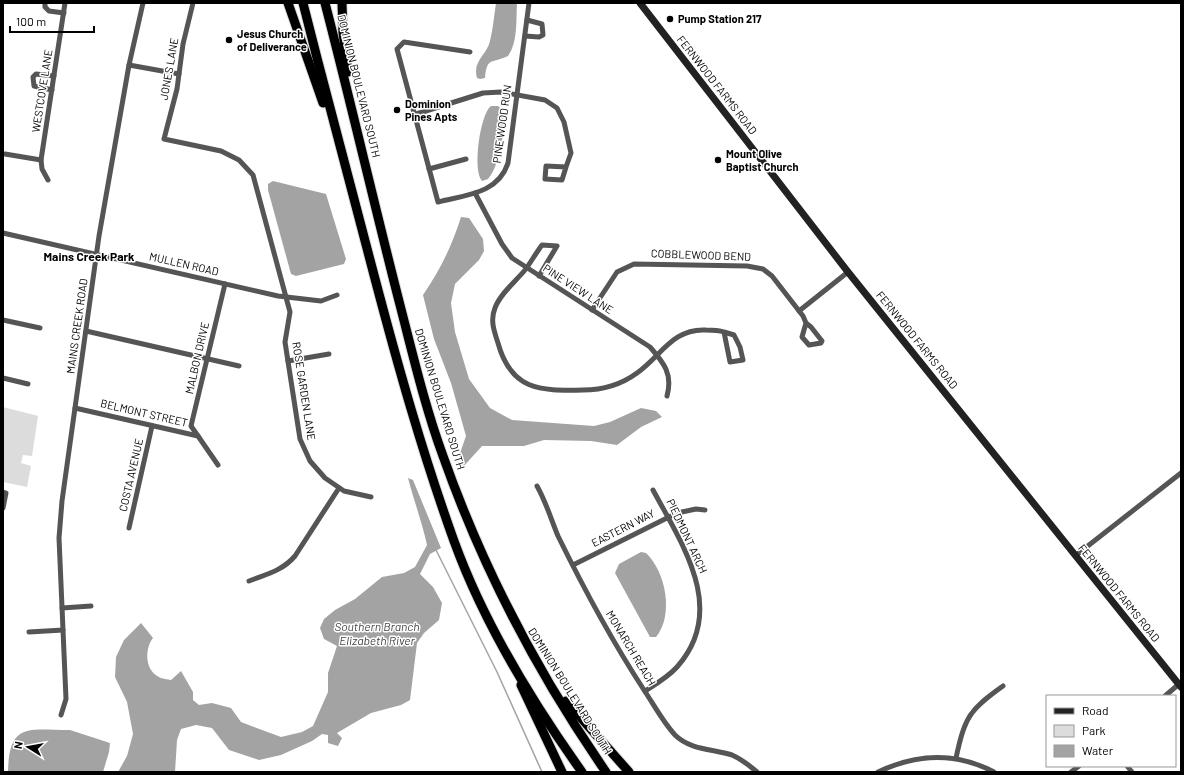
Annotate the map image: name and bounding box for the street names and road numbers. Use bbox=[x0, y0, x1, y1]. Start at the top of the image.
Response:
street label: DOMINION BOULEVARD SOUTH bbox=[335, 13, 384, 159]
street label: FERNWOOD FARMS ROAD bbox=[675, 33, 760, 137]
street label: JONES LANE bbox=[157, 36, 180, 101]
street label: WESTCOVE LANE bbox=[29, 48, 55, 133]
street label: PINE WOOD RUN bbox=[490, 84, 513, 164]
street label: COBBLEWOOD BEND bbox=[651, 246, 751, 263]
street label: MULLEN ROAD bbox=[148, 249, 220, 278]
street label: PINE VIEW LANE bbox=[541, 261, 616, 316]
street label: MAINS CREEK ROAD bbox=[63, 277, 90, 374]
street label: FERNWOOD FARMS ROAD bbox=[874, 288, 961, 391]
street label: MALBON DRIVE bbox=[182, 320, 211, 395]
street label: DOMINION BOULEVARD SOUTH bbox=[413, 327, 468, 471]
street label: ROSE GARDEN LANE bbox=[290, 341, 319, 441]
street label: BELMONT STREET bbox=[99, 396, 189, 429]
street label: COSTA AVENUE bbox=[116, 437, 145, 513]
street label: PIEDMONT ARCH bbox=[665, 496, 710, 575]
street label: EASTERN WAY bbox=[589, 506, 657, 549]
street label: FERNWOOD FARMS ROAD bbox=[1076, 541, 1163, 644]
street label: MONARCH REACH bbox=[604, 608, 659, 688]
street label: DOMINION BOULEVARD SOUTH bbox=[526, 625, 615, 756]

